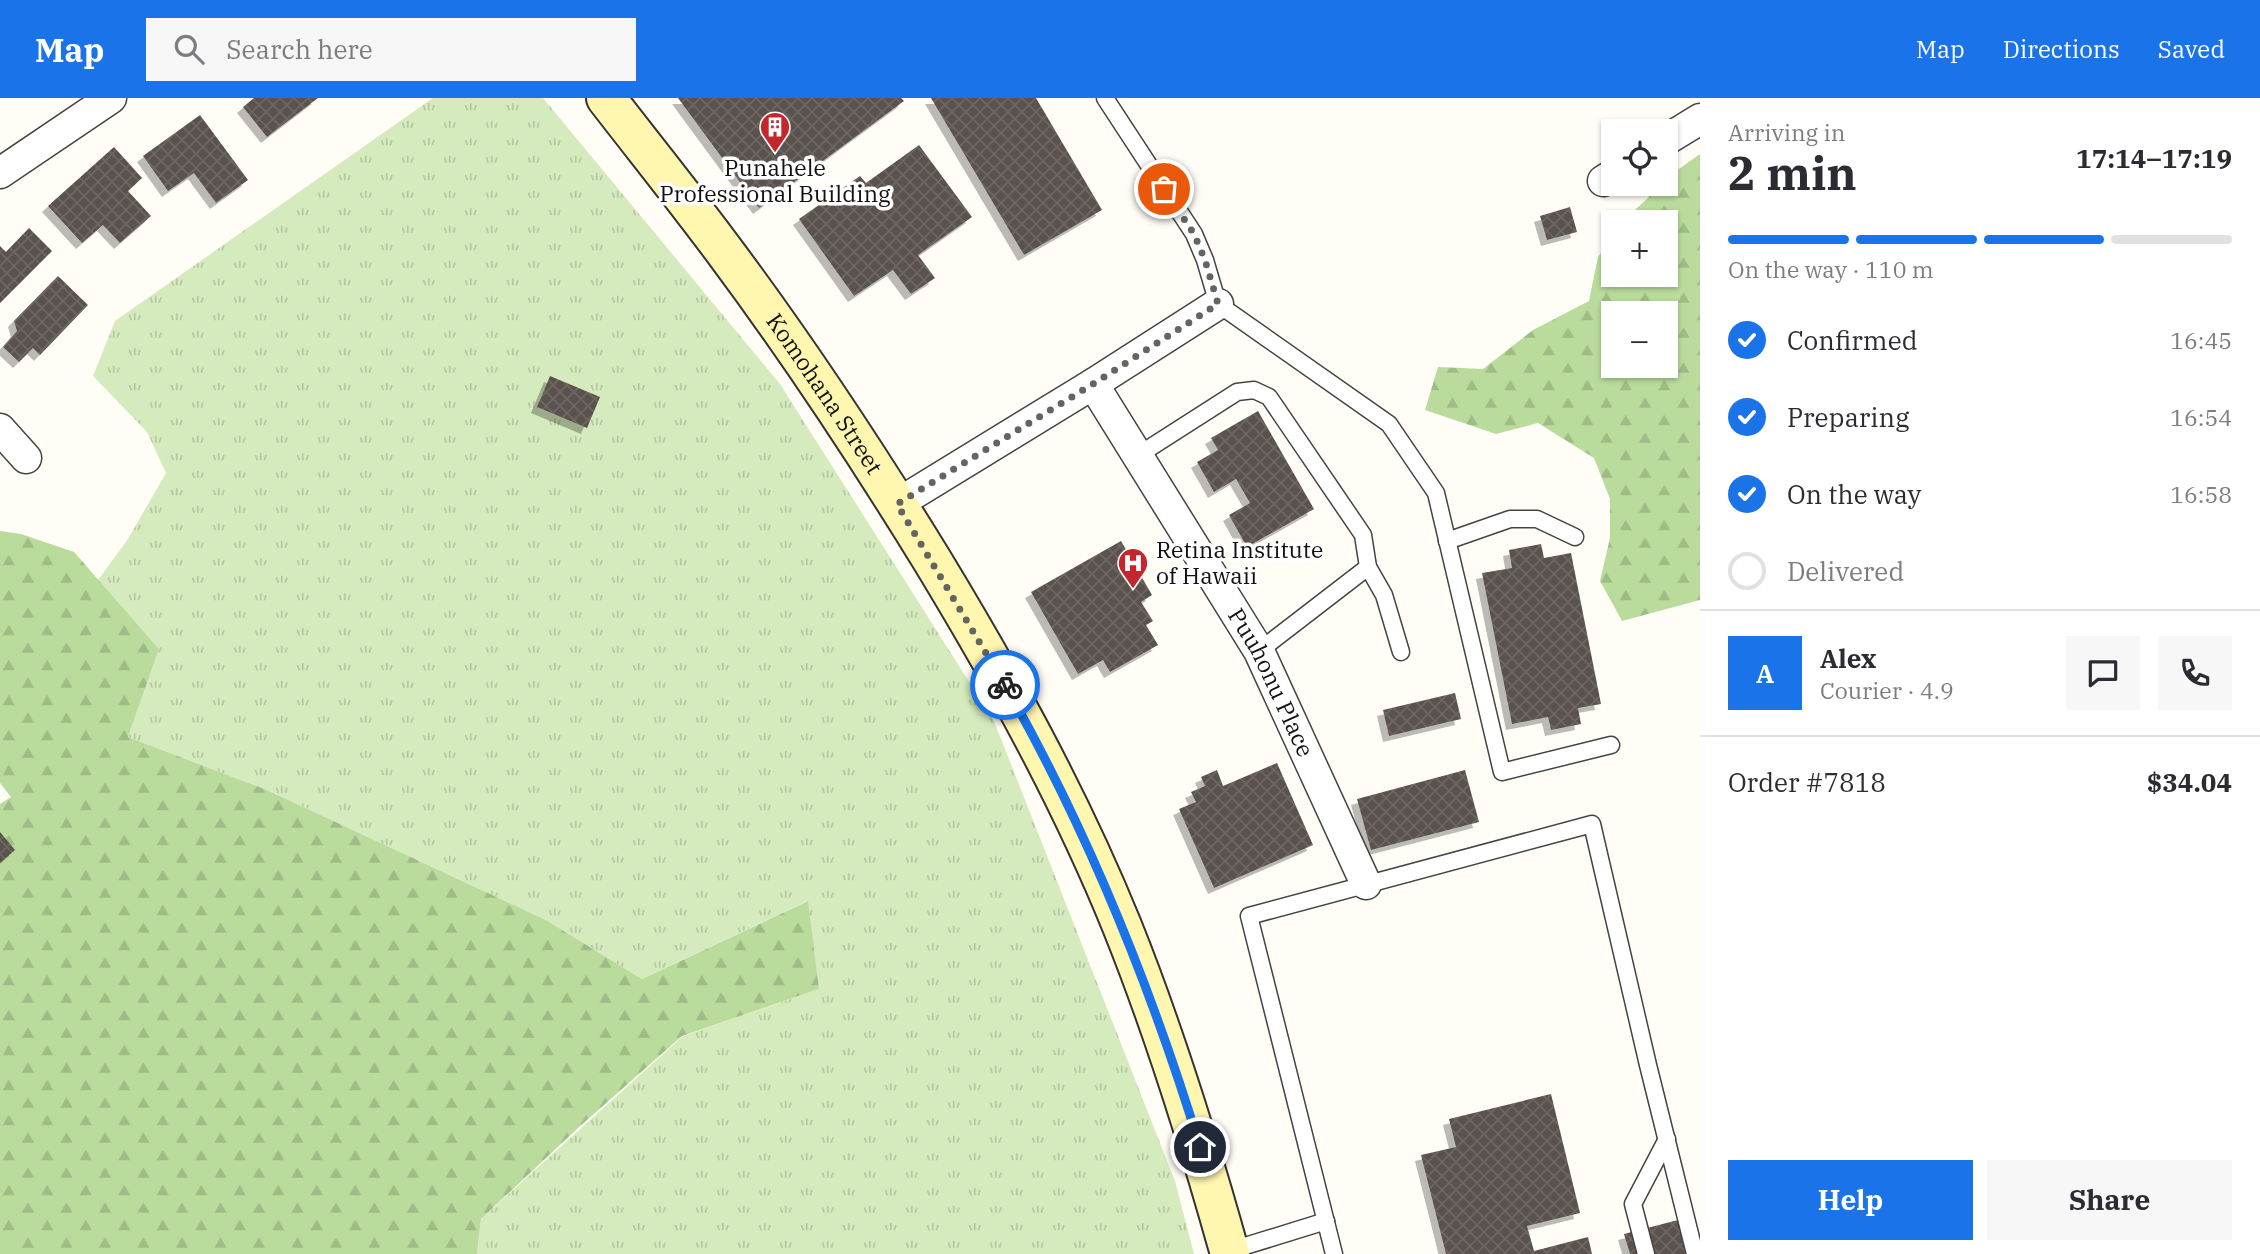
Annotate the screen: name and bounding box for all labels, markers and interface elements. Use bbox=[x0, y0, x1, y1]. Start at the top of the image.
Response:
search box bbox=[146, 18, 636, 81]
text: Map bbox=[35, 28, 104, 71]
icon: search bbox=[170, 30, 208, 68]
text: Search here bbox=[226, 32, 373, 66]
text: Map bbox=[1916, 33, 1965, 65]
text: Directions bbox=[2003, 33, 2120, 65]
text: Saved bbox=[2158, 33, 2225, 65]
building icon: Punahele Professional Building bbox=[758, 110, 792, 154]
text: Arriving in bbox=[1728, 117, 1845, 147]
map controls bbox=[1601, 119, 1678, 378]
button: locate bbox=[1601, 119, 1678, 196]
text: 17:14–17:19 bbox=[2076, 141, 2232, 175]
text: 2 min bbox=[1728, 143, 1857, 203]
place label: Punahele Professional Building bbox=[659, 152, 891, 208]
pin bbox=[1134, 159, 1194, 219]
icon: bag bbox=[1145, 170, 1183, 208]
button: + bbox=[1601, 210, 1678, 287]
text: On the way · 110 m bbox=[1728, 254, 1934, 284]
button: − bbox=[1601, 301, 1678, 378]
street label: Komohana Street bbox=[760, 307, 890, 480]
icon: check bbox=[1728, 321, 1766, 359]
text: Confirmed bbox=[1787, 323, 1918, 357]
text: 16:45 bbox=[2170, 325, 2232, 355]
icon: check bbox=[1728, 398, 1766, 436]
text: Preparing bbox=[1787, 400, 1909, 434]
text: 16:54 bbox=[2170, 402, 2232, 432]
icon: check bbox=[1728, 475, 1766, 513]
text: On the way bbox=[1787, 477, 1921, 511]
text: 16:58 bbox=[2170, 479, 2232, 509]
place label: Retina Institute of Hawaii bbox=[1156, 534, 1323, 590]
hospital icon: Retina Institute of Hawaii bbox=[1116, 546, 1150, 590]
text: Delivered bbox=[1787, 554, 1904, 588]
street label: Puuhonu Place bbox=[1222, 602, 1321, 761]
button: chat bbox=[2066, 636, 2140, 710]
button: phone bbox=[2158, 636, 2232, 710]
text: Alex bbox=[1820, 641, 1876, 675]
courier bbox=[970, 650, 1040, 720]
text: A bbox=[1756, 656, 1774, 690]
icon: bike bbox=[986, 666, 1024, 704]
text: Courier · 4.9 bbox=[1820, 675, 1954, 705]
text: Order #7818 bbox=[1728, 765, 1886, 799]
text: $34.04 bbox=[2147, 765, 2232, 799]
pin bbox=[1170, 1117, 1230, 1177]
icon: home bbox=[1181, 1128, 1219, 1166]
button: Help bbox=[1728, 1160, 1973, 1240]
button: Share bbox=[1987, 1160, 2232, 1240]

